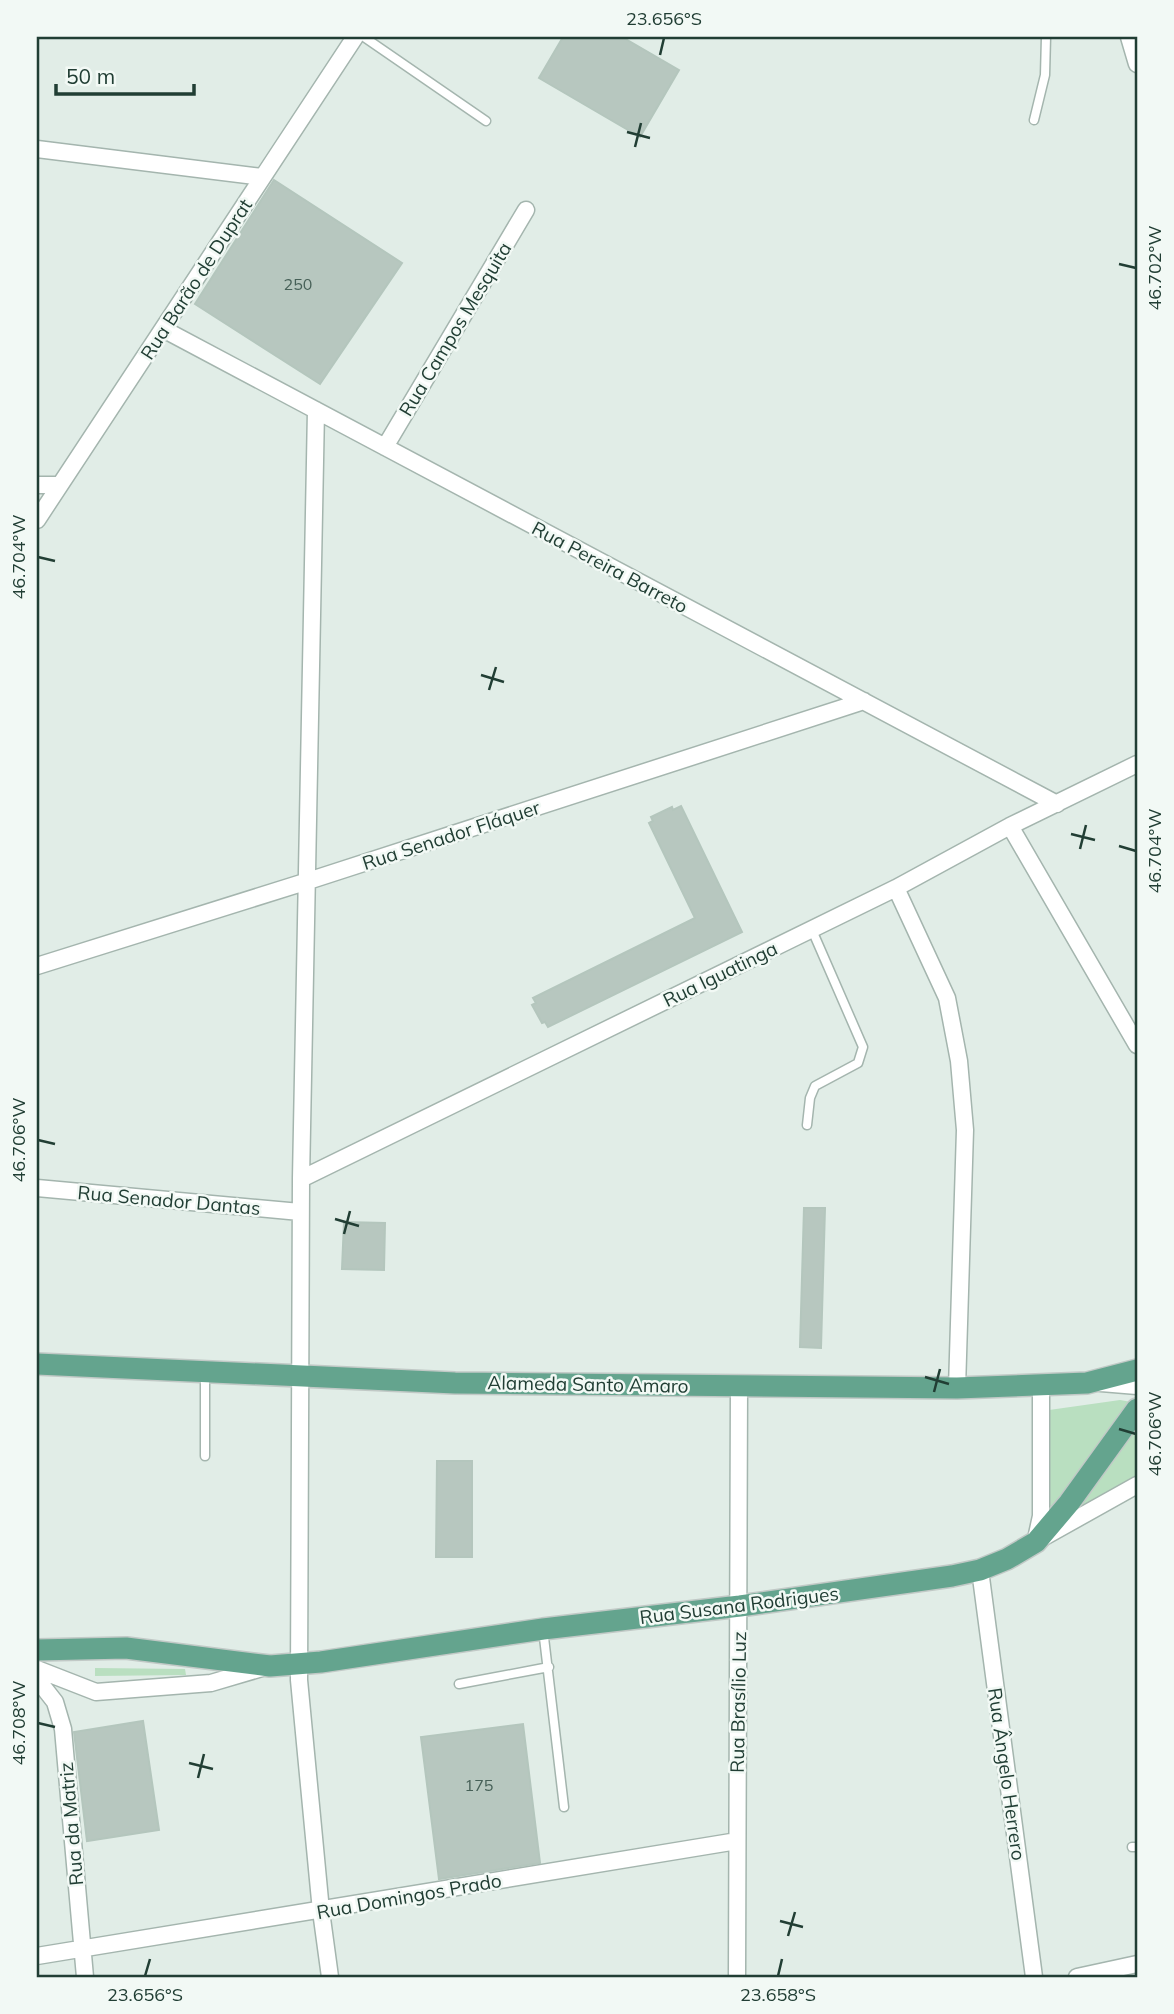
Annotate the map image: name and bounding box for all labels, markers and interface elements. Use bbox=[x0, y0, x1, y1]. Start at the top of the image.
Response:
text: 23.656°S bbox=[626, 7, 702, 30]
scale bar bbox=[56, 52, 194, 96]
text: 50 m bbox=[66, 63, 115, 89]
street label: Rua Barão de Duprat bbox=[135, 194, 257, 364]
text: 46.702°W bbox=[1143, 225, 1166, 311]
street label: Rua Campos Mesquita bbox=[393, 238, 517, 420]
house number: 250 bbox=[284, 274, 312, 294]
text: 46.704°W bbox=[7, 514, 30, 600]
street label: Rua Pereira Barreto bbox=[528, 516, 692, 618]
street label: Rua Senador Fláquer bbox=[359, 795, 543, 875]
text: 46.704°W bbox=[1143, 808, 1166, 894]
street label: Rua Iguatinga bbox=[659, 936, 781, 1012]
text: 46.706°W bbox=[7, 1097, 30, 1183]
street label: Rua Senador Dantas bbox=[77, 1180, 261, 1220]
street label: Alameda Santo Amaro bbox=[487, 1370, 689, 1398]
text: 46.706°W bbox=[1143, 1391, 1166, 1477]
street label: Rua Susana Rodrigues bbox=[638, 1581, 840, 1629]
street label: Rua Brasílio Luz bbox=[725, 1631, 751, 1773]
text: 46.708°W bbox=[7, 1680, 30, 1766]
street label: Rua Ângelo Herrero bbox=[983, 1686, 1031, 1862]
street label: Rua da Matriz bbox=[54, 1761, 88, 1887]
house number: 175 bbox=[465, 1775, 493, 1795]
street label: Rua Domingos Prado bbox=[315, 1868, 503, 1924]
text: 23.656°S bbox=[107, 1983, 183, 2006]
text: 23.658°S bbox=[740, 1983, 816, 2006]

